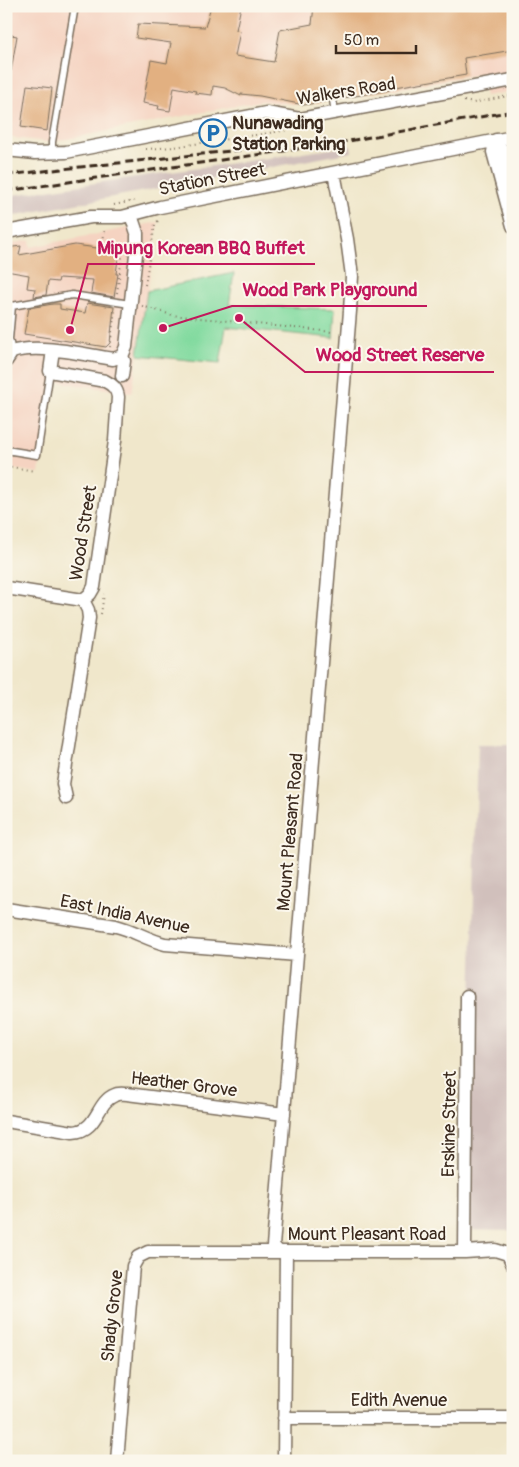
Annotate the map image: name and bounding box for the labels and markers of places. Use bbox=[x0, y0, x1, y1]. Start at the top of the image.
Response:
place label: Nunawading Station Parking bbox=[232, 112, 345, 156]
parking icon: Nunawading Station Parking bbox=[198, 118, 228, 148]
callout: Mipung Korean BBQ Buffet bbox=[88, 230, 315, 264]
callout: Wood Park Playground bbox=[232, 272, 427, 306]
callout: Wood Street Reserve bbox=[305, 338, 494, 372]

